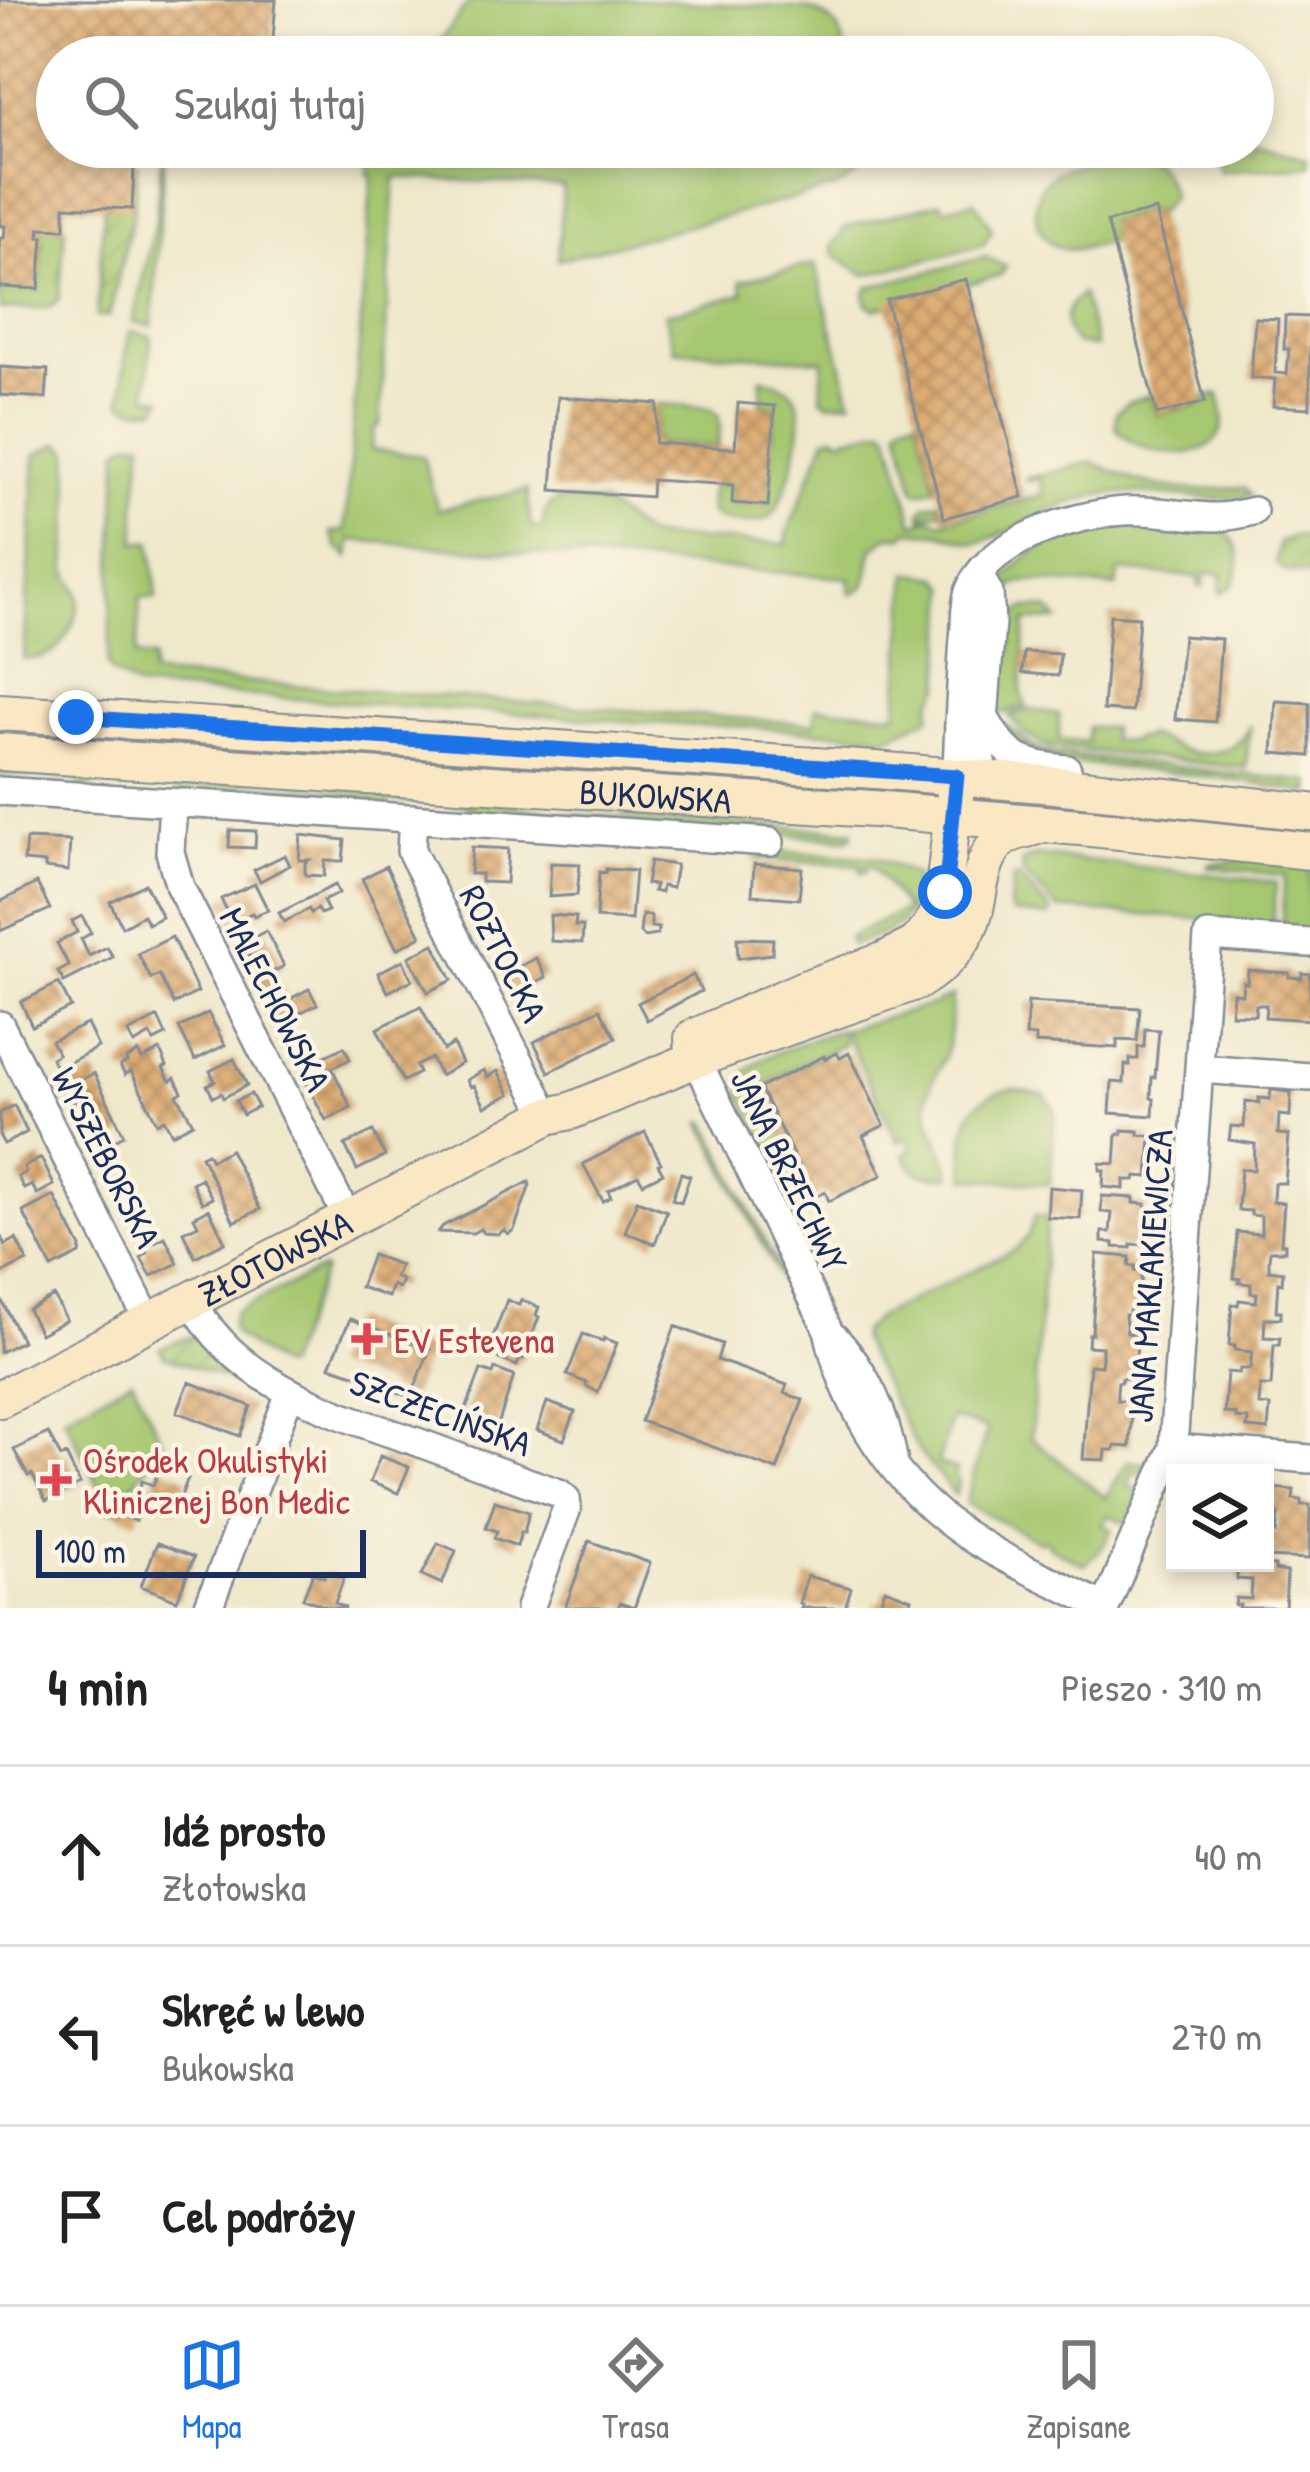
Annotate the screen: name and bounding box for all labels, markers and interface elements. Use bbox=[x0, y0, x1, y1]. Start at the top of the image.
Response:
search box bbox=[36, 36, 1274, 168]
icon: search bbox=[78, 69, 144, 135]
text: Szukaj tutaj bbox=[174, 72, 366, 133]
route end bbox=[49, 690, 103, 744]
street label: BUKOWSKA bbox=[578, 765, 733, 824]
route start bbox=[918, 865, 972, 919]
street label: ROZTOCKA bbox=[449, 876, 559, 1030]
street label: MALECHOWSKA bbox=[209, 899, 343, 1099]
street label: WYSZEBORSKA bbox=[41, 1058, 173, 1256]
street label: JANA BRZECHWY bbox=[720, 1061, 860, 1279]
street label: JANA MAKLAKIEWICZA bbox=[1114, 1128, 1184, 1424]
street label: ZŁOTOWSKA bbox=[189, 1197, 360, 1317]
place label: EV Estevena bbox=[394, 1315, 554, 1364]
marker: EV Estevena bbox=[351, 1323, 383, 1355]
street label: SZCZECIŃSKA bbox=[344, 1357, 538, 1467]
place label: Ośrodek Okulistyki Klinicznej Bon Medic bbox=[83, 1435, 350, 1525]
marker: Ośrodek Okulistyki Klinicznej Bon Medic bbox=[40, 1464, 72, 1496]
map controls bbox=[1166, 1464, 1274, 1572]
button: layers bbox=[1166, 1464, 1274, 1572]
scale bar bbox=[36, 1524, 366, 1577]
text: 100 m bbox=[54, 1529, 126, 1573]
text: 4 min bbox=[48, 1652, 148, 1721]
text: Pieszo · 310 m bbox=[1061, 1660, 1262, 1713]
text: Idź prosto bbox=[162, 1799, 325, 1860]
icon: ahead bbox=[48, 1823, 114, 1889]
text: 40 m bbox=[1194, 1829, 1262, 1882]
text: Złotowska bbox=[162, 1860, 306, 1913]
text: Skręć w lewo bbox=[162, 1979, 364, 2040]
icon: left bbox=[48, 2003, 114, 2069]
text: 270 m bbox=[1171, 2009, 1262, 2062]
text: Bukowska bbox=[162, 2040, 294, 2093]
icon: arrive bbox=[48, 2183, 114, 2249]
text: Cel podróży bbox=[162, 2185, 356, 2246]
tab: Mapa bbox=[179, 2332, 245, 2448]
tab: Trasa bbox=[602, 2332, 669, 2448]
tab: Zapisane bbox=[1026, 2332, 1131, 2448]

